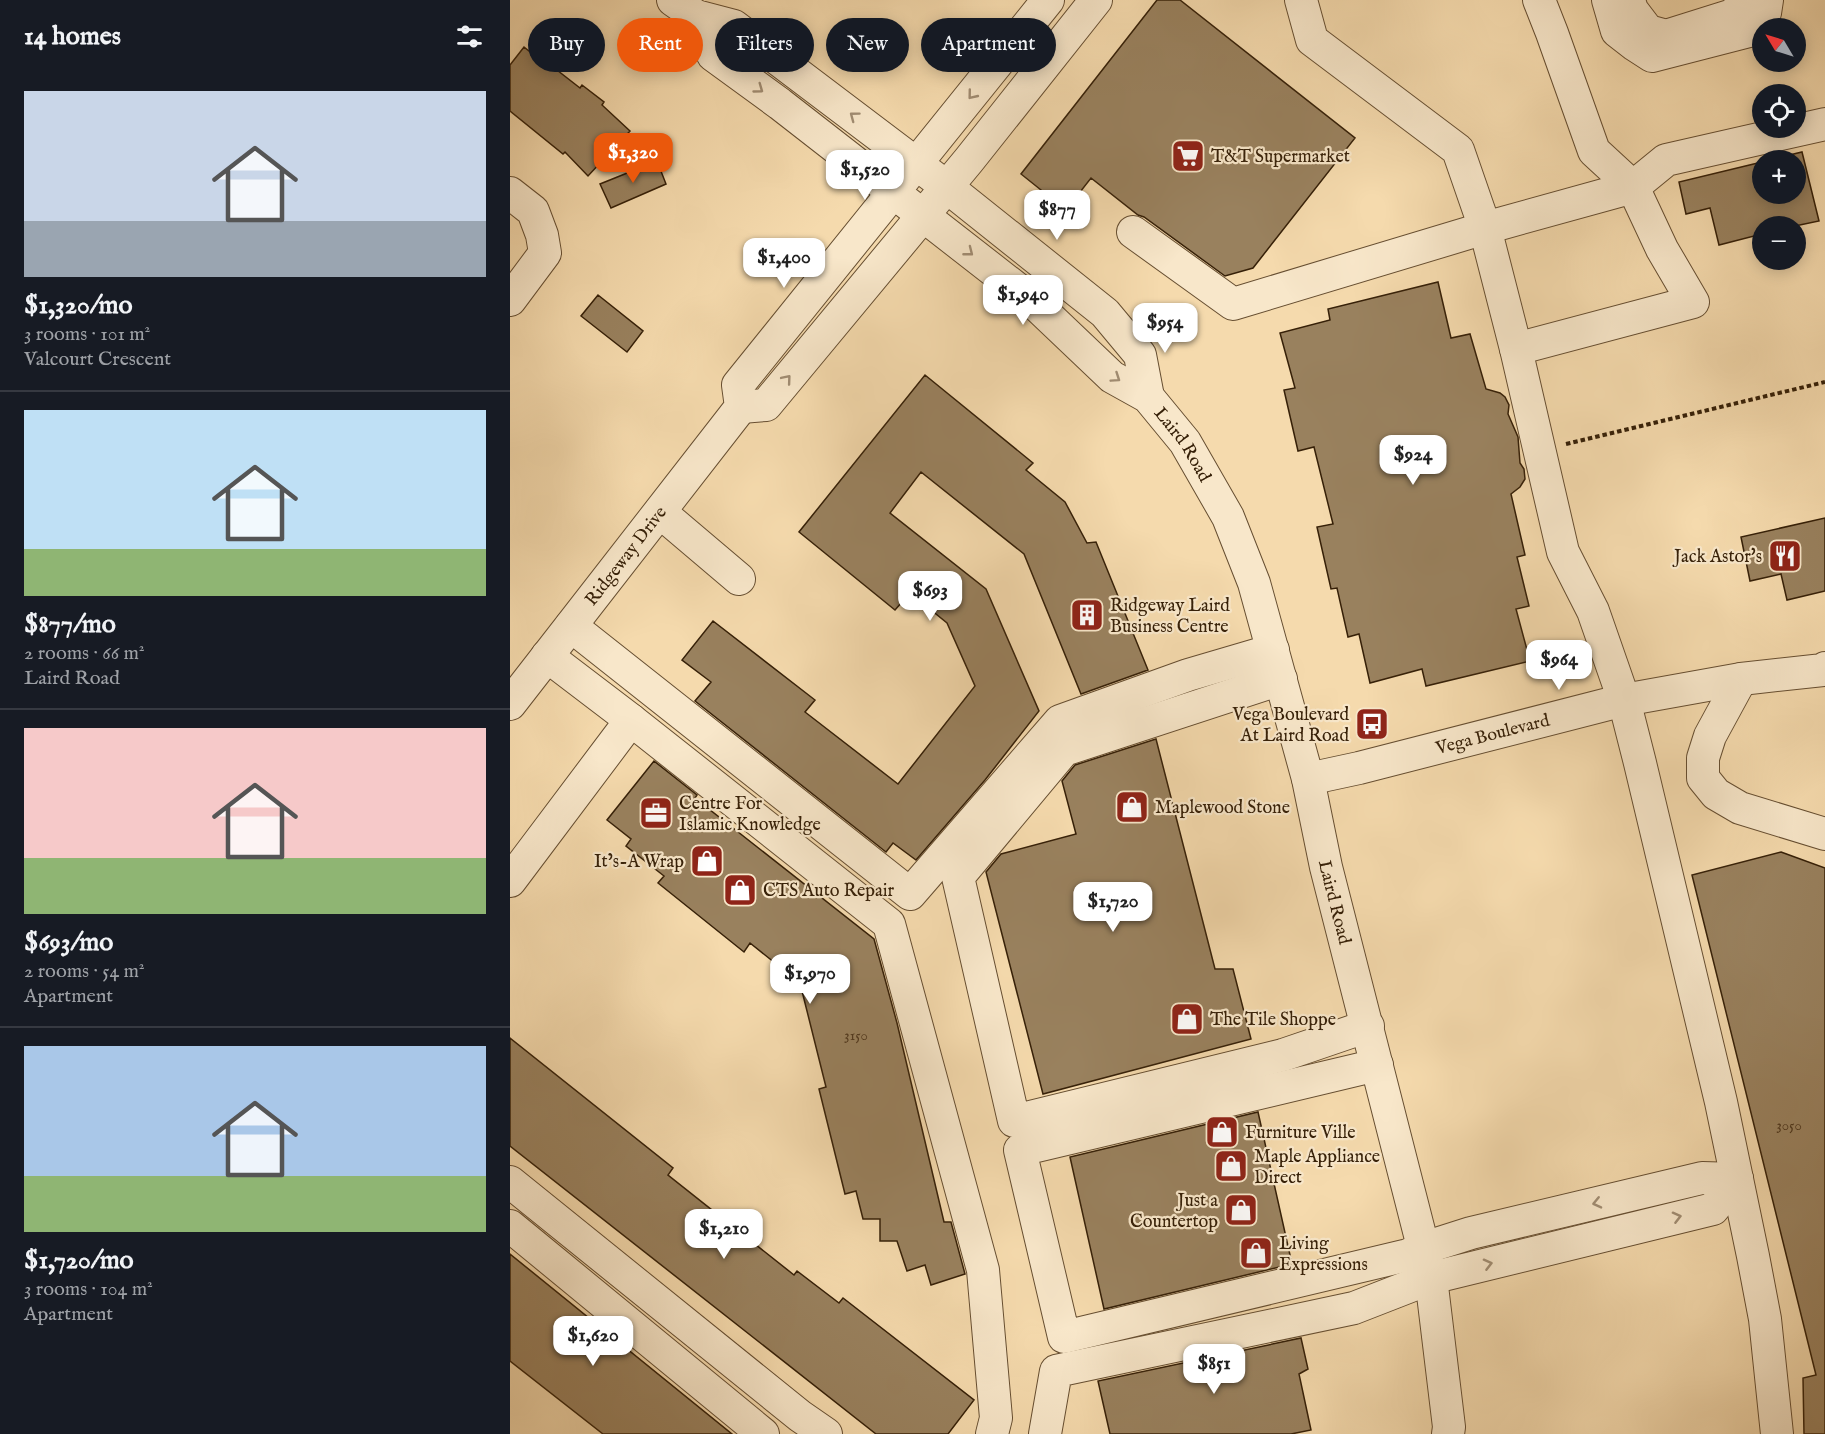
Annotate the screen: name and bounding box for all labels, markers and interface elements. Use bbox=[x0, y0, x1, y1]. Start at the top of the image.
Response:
chip: Buy bbox=[528, 18, 605, 72]
chip: Rent bbox=[617, 18, 703, 72]
chip: Filters bbox=[715, 18, 814, 72]
chip: New bbox=[826, 18, 909, 72]
chip: Apartment bbox=[921, 18, 1056, 72]
north arrow bbox=[1752, 18, 1806, 72]
map controls bbox=[1752, 18, 1806, 270]
text: 14 homes bbox=[24, 20, 121, 53]
icon: filters bbox=[453, 20, 486, 53]
one-way arrow bbox=[753, 82, 764, 93]
button: locate bbox=[1752, 84, 1806, 138]
one-way arrow bbox=[969, 88, 980, 99]
one-way arrow bbox=[849, 112, 860, 123]
icon: home bbox=[201, 130, 309, 238]
pin: $1,320 bbox=[584, 133, 682, 184]
supermarket icon: T&T Supermarket bbox=[1170, 138, 1206, 174]
text: $1,320 bbox=[608, 140, 658, 165]
place label: T&T Supermarket bbox=[1211, 146, 1350, 169]
pin: $1,520 bbox=[816, 150, 914, 201]
button: + bbox=[1752, 150, 1806, 204]
text: $1,520 bbox=[840, 157, 890, 182]
pin: $877 bbox=[1021, 190, 1093, 241]
text: $877 bbox=[1038, 197, 1076, 222]
button: − bbox=[1752, 216, 1806, 270]
pin: $1,400 bbox=[735, 238, 833, 289]
one-way arrow bbox=[962, 244, 973, 255]
text: $1,400 bbox=[757, 245, 811, 270]
pin: $1,940 bbox=[974, 275, 1072, 326]
text: $1,940 bbox=[997, 282, 1049, 307]
text: $1,320/mo bbox=[24, 289, 133, 322]
pin: $954 bbox=[1129, 303, 1201, 354]
text: $954 bbox=[1147, 310, 1183, 335]
text: 3 rooms · 101 m² bbox=[24, 322, 150, 347]
text: Valcourt Crescent bbox=[24, 347, 171, 372]
one-way arrow bbox=[1110, 371, 1121, 382]
one-way arrow bbox=[780, 375, 791, 386]
street label: Laird Road bbox=[1148, 403, 1216, 487]
pin: $924 bbox=[1377, 435, 1449, 486]
text: $924 bbox=[1394, 442, 1433, 467]
icon: home bbox=[201, 449, 309, 557]
street label: Ridgeway Drive bbox=[581, 502, 673, 611]
restaurant icon: Jack Astor's bbox=[1767, 538, 1803, 574]
place label: Jack Astor's bbox=[1672, 546, 1762, 569]
pin: $693 bbox=[894, 571, 966, 622]
text: $693 bbox=[912, 578, 948, 603]
place label: Ridgeway Laird Business Centre bbox=[1110, 595, 1230, 639]
building icon: Ridgeway Laird Business Centre bbox=[1069, 597, 1105, 633]
text: $877/mo bbox=[24, 608, 116, 641]
pin: $964 bbox=[1523, 640, 1595, 691]
text: 2 rooms · 66 m² bbox=[24, 641, 145, 666]
text: $964 bbox=[1540, 647, 1578, 672]
text: Laird Road bbox=[24, 666, 120, 691]
place label: Vega Boulevard At Laird Road bbox=[1232, 704, 1349, 748]
bus stop icon: Vega Boulevard At Laird Road bbox=[1354, 706, 1390, 742]
street label: Vega Boulevard bbox=[1433, 709, 1553, 761]
icon: home bbox=[201, 767, 309, 875]
shop icon: Maplewood Stone bbox=[1114, 789, 1150, 825]
place label: Centre For Islamic Knowledge bbox=[679, 793, 821, 837]
office icon: Centre For Islamic Knowledge bbox=[638, 795, 674, 831]
place label: Maplewood Stone bbox=[1155, 797, 1290, 820]
shop icon: It’s-A Wrap bbox=[689, 843, 725, 879]
place label: It’s-A Wrap bbox=[594, 851, 684, 874]
street label: Laird Road bbox=[1312, 858, 1355, 948]
shop icon: CTS Auto Repair bbox=[722, 872, 758, 908]
place label: CTS Auto Repair bbox=[763, 880, 895, 903]
pin: $1,720 bbox=[1064, 882, 1162, 933]
text: $1,720 bbox=[1087, 889, 1139, 914]
text: $693/mo bbox=[24, 926, 113, 959]
pin: $1,970 bbox=[761, 954, 859, 1005]
text: 2 rooms · 54 m² bbox=[24, 959, 145, 984]
text: $1,970 bbox=[784, 961, 836, 986]
text: Apartment bbox=[24, 984, 113, 1009]
shop icon: The Tile Shoppe bbox=[1169, 1001, 1205, 1037]
place label: The Tile Shoppe bbox=[1210, 1009, 1336, 1032]
house number: 3150 bbox=[844, 1026, 868, 1045]
icon: home bbox=[201, 1085, 309, 1193]
shop icon: Furniture Ville bbox=[1204, 1114, 1240, 1150]
house number: 3050 bbox=[1776, 1116, 1802, 1135]
place label: Furniture Ville bbox=[1245, 1122, 1356, 1145]
place label: Maple Appliance Direct bbox=[1254, 1146, 1380, 1190]
shop icon: Maple Appliance Direct bbox=[1213, 1148, 1249, 1184]
place label: Just a Countertop bbox=[1130, 1190, 1218, 1234]
shop icon: Just a Countertop bbox=[1223, 1192, 1259, 1228]
one-way arrow bbox=[1593, 1196, 1603, 1209]
pin: $1,210 bbox=[675, 1209, 773, 1260]
one-way arrow bbox=[1672, 1212, 1682, 1225]
text: $1,210 bbox=[699, 1216, 749, 1241]
place label: Living Expressions bbox=[1279, 1233, 1368, 1277]
shop icon: Living Expressions bbox=[1238, 1235, 1274, 1271]
text: $1,720/mo bbox=[24, 1244, 134, 1277]
one-way arrow bbox=[1483, 1259, 1493, 1272]
text: 3 rooms · 104 m² bbox=[24, 1277, 153, 1302]
text: Apartment bbox=[24, 1302, 113, 1327]
pin: $1,620 bbox=[544, 1316, 642, 1367]
text: $1,620 bbox=[567, 1323, 619, 1348]
pin: $851 bbox=[1178, 1344, 1250, 1395]
text: $851 bbox=[1197, 1351, 1231, 1376]

